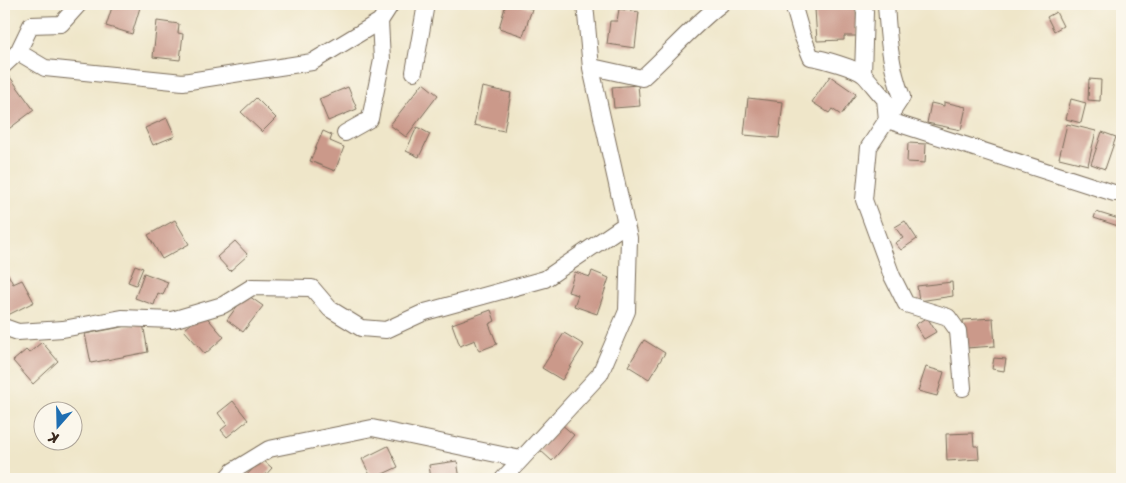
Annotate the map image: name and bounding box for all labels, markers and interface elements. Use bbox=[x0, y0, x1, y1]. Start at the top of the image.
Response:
north arrow bbox=[32, 400, 82, 450]
text: K bbox=[44, 424, 63, 451]

